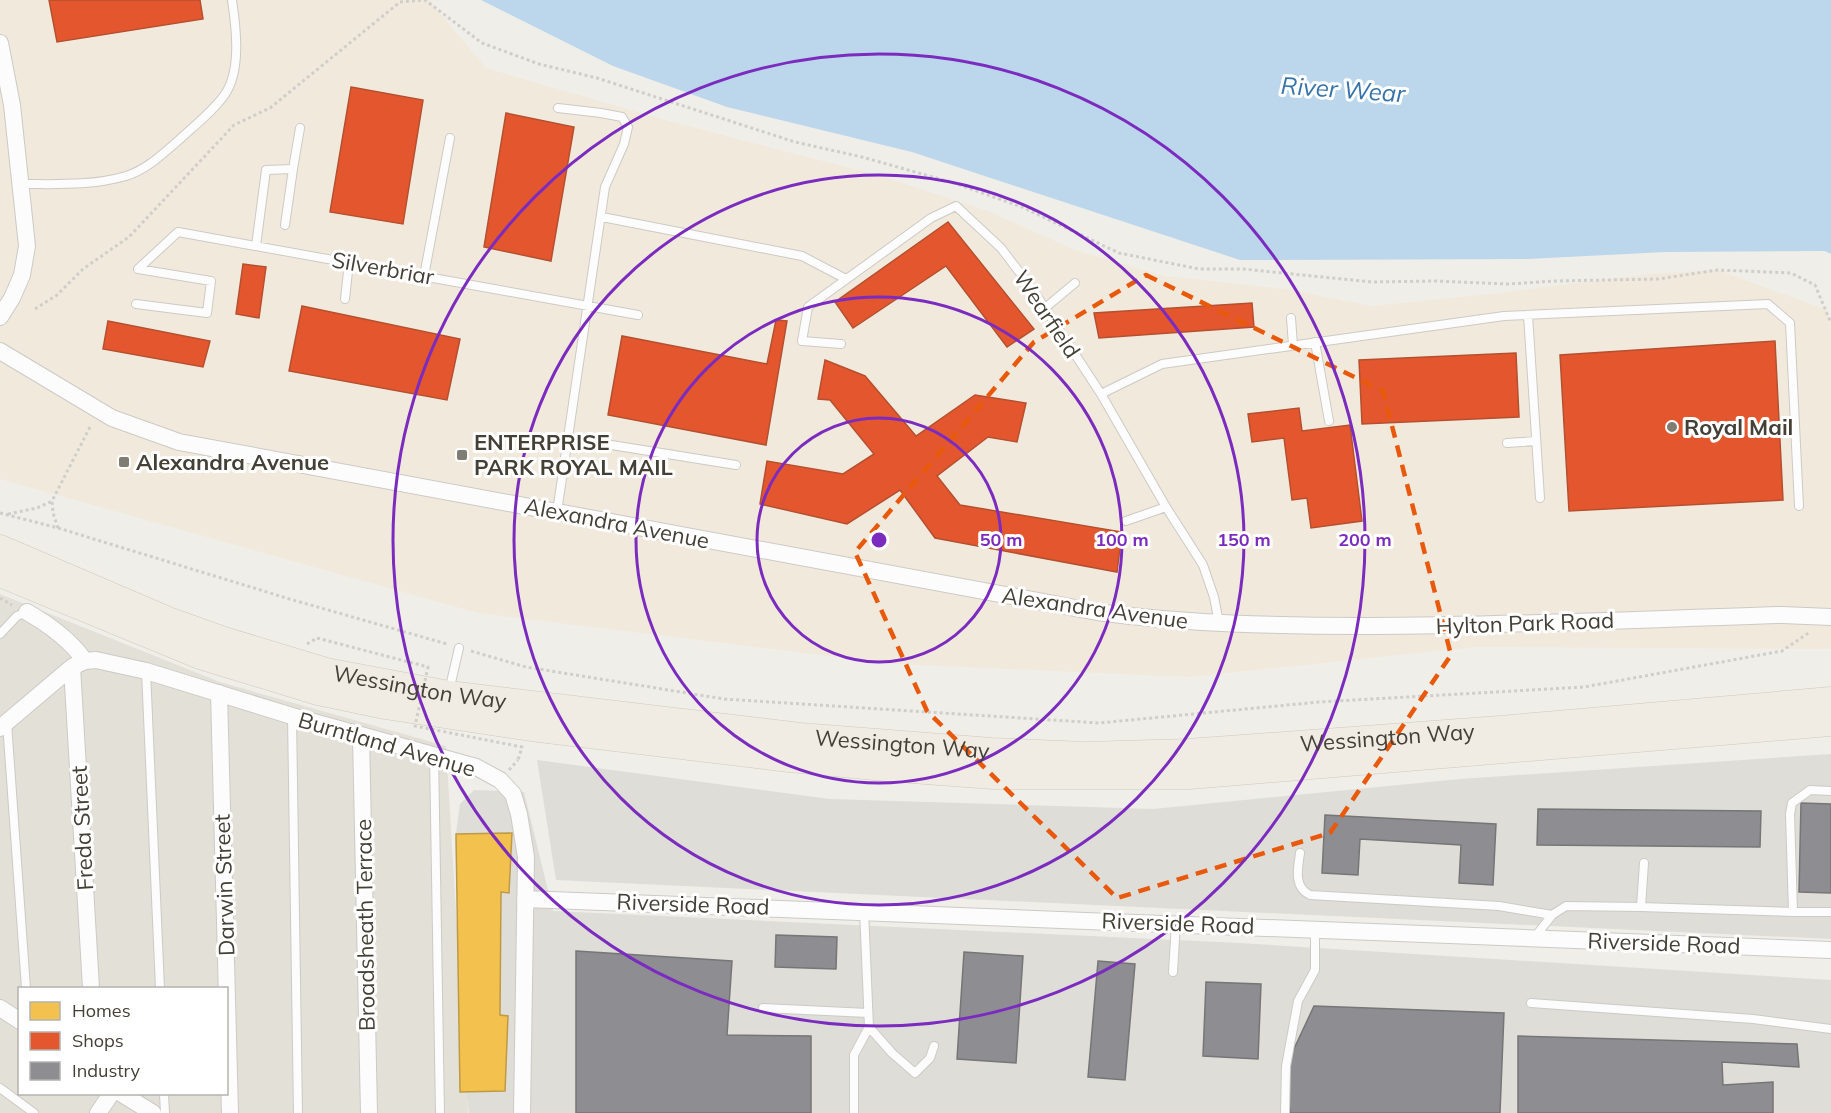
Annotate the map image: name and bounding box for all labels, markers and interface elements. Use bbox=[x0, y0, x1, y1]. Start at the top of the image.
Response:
water label: River Wear bbox=[1280, 70, 1407, 108]
street label: Silverbriar bbox=[330, 245, 436, 291]
street label: Wearfield bbox=[1007, 265, 1087, 363]
place label: Royal Mail bbox=[1684, 413, 1793, 441]
marker: Royal Mail bbox=[1665, 420, 1679, 434]
place label: ENTERPRISE PARK ROYAL MAIL bbox=[474, 428, 673, 481]
place label: Alexandra Avenue bbox=[136, 448, 329, 476]
marker: ENTERPRISE PARK ROYAL MAIL bbox=[455, 448, 469, 462]
marker: Alexandra Avenue bbox=[117, 455, 131, 469]
street label: Alexandra Avenue bbox=[522, 491, 712, 555]
text: 50 m bbox=[980, 528, 1022, 551]
text: 100 m bbox=[1095, 528, 1149, 551]
text: 150 m bbox=[1217, 528, 1271, 551]
text: 200 m bbox=[1338, 528, 1392, 551]
centre of rings bbox=[869, 530, 889, 550]
street label: Alexandra Avenue bbox=[1000, 581, 1190, 635]
street label: Hylton Park Road bbox=[1435, 606, 1615, 640]
street label: Wessington Way bbox=[331, 659, 508, 715]
street label: Burntland Avenue bbox=[295, 705, 479, 783]
street label: Wessington Way bbox=[1299, 717, 1476, 758]
street label: Wessington Way bbox=[814, 723, 991, 765]
street label: Freda Street bbox=[65, 765, 99, 891]
street label: Darwin Street bbox=[208, 813, 240, 956]
street label: Broadsheath Terrace bbox=[349, 819, 381, 1031]
street label: Riverside Road bbox=[616, 887, 770, 921]
street label: Riverside Road bbox=[1101, 906, 1255, 940]
street label: Riverside Road bbox=[1587, 926, 1741, 960]
legend bbox=[18, 987, 228, 1095]
text: Homes bbox=[72, 999, 131, 1022]
text: Shops bbox=[72, 1029, 124, 1052]
text: Industry bbox=[72, 1059, 141, 1082]

